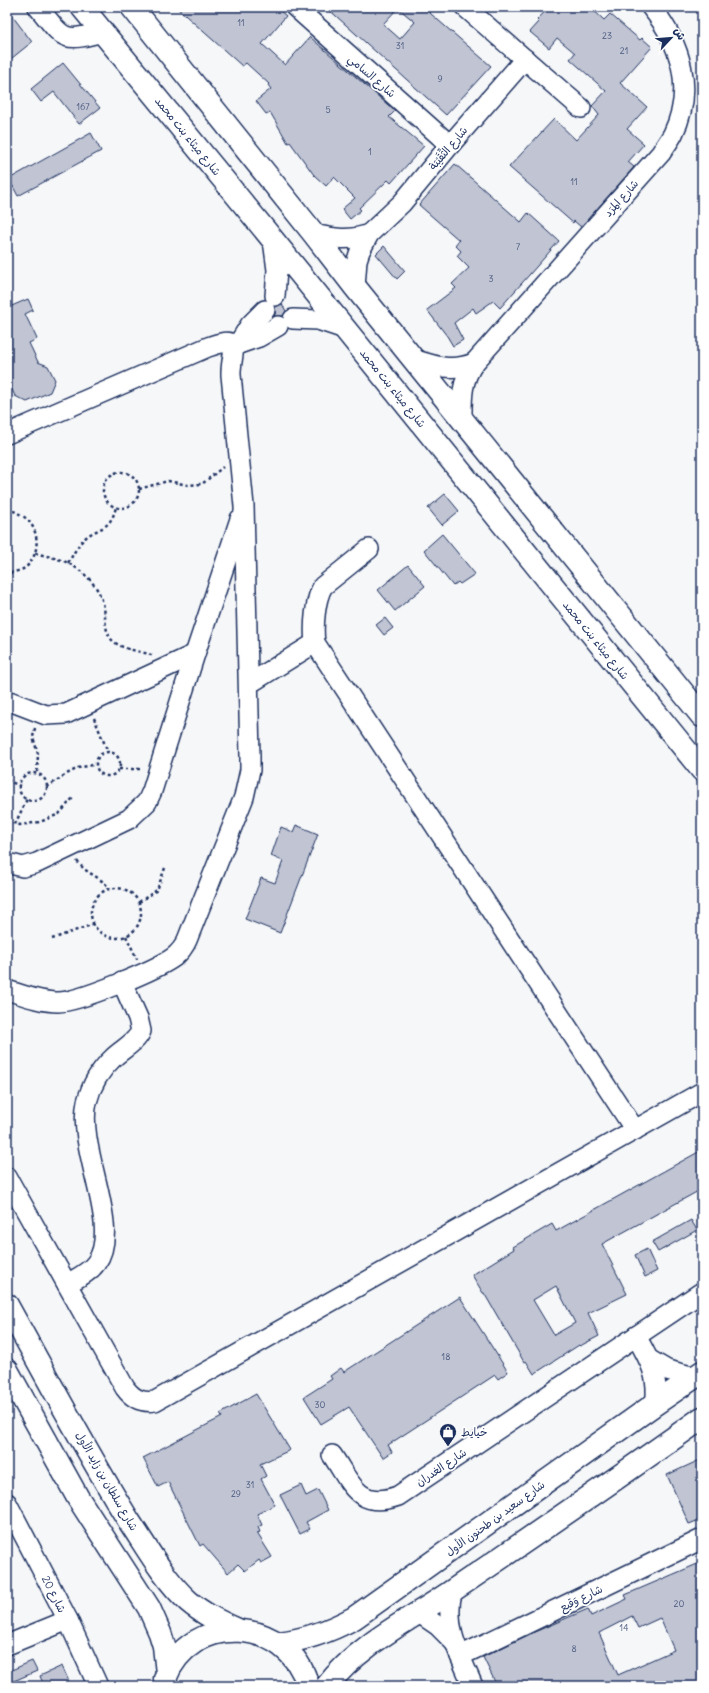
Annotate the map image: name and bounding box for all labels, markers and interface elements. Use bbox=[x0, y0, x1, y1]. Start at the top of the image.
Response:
house number: 11 bbox=[237, 17, 245, 28]
north arrow bbox=[651, 18, 691, 58]
text: ش bbox=[671, 25, 689, 42]
house number: 23 bbox=[602, 30, 612, 41]
house number: 31 bbox=[396, 40, 404, 51]
house number: 21 bbox=[620, 45, 628, 56]
street label: شارع السامي bbox=[343, 52, 399, 103]
house number: 9 bbox=[437, 73, 443, 84]
street label: شارع ميثاء بنت محمد bbox=[150, 94, 224, 179]
house number: 167 bbox=[76, 101, 90, 112]
house number: 5 bbox=[325, 104, 331, 115]
street label: شارع الثِّقَيْبَة bbox=[425, 123, 472, 174]
house number: 1 bbox=[368, 146, 372, 157]
house number: 11 bbox=[570, 176, 578, 187]
street label: شارع المِرَد bbox=[601, 177, 643, 221]
house number: 7 bbox=[516, 241, 521, 252]
house number: 3 bbox=[488, 273, 494, 284]
street label: شارع ميثاء بنت محمد bbox=[355, 346, 429, 431]
street label: شارع ميثاء بنت محمد bbox=[558, 598, 632, 683]
house number: 18 bbox=[442, 1351, 450, 1362]
house number: 30 bbox=[314, 1399, 326, 1410]
shop icon: خيايط bbox=[438, 1422, 458, 1447]
place label: خيايط bbox=[461, 1425, 487, 1439]
street label: شارع سلطان بن زايد الأول bbox=[71, 1429, 141, 1534]
street label: شارع الغدران bbox=[413, 1445, 470, 1491]
street label: شارع سعيد بن طحنون الأول bbox=[443, 1477, 549, 1560]
house number: 31 bbox=[246, 1479, 254, 1490]
house number: 29 bbox=[231, 1488, 241, 1499]
street label: شارع 20 bbox=[37, 1573, 69, 1616]
street label: شارع وَقيع bbox=[557, 1582, 606, 1616]
house number: 20 bbox=[674, 1598, 685, 1609]
house number: 14 bbox=[620, 1622, 628, 1633]
house number: 8 bbox=[571, 1643, 577, 1654]

